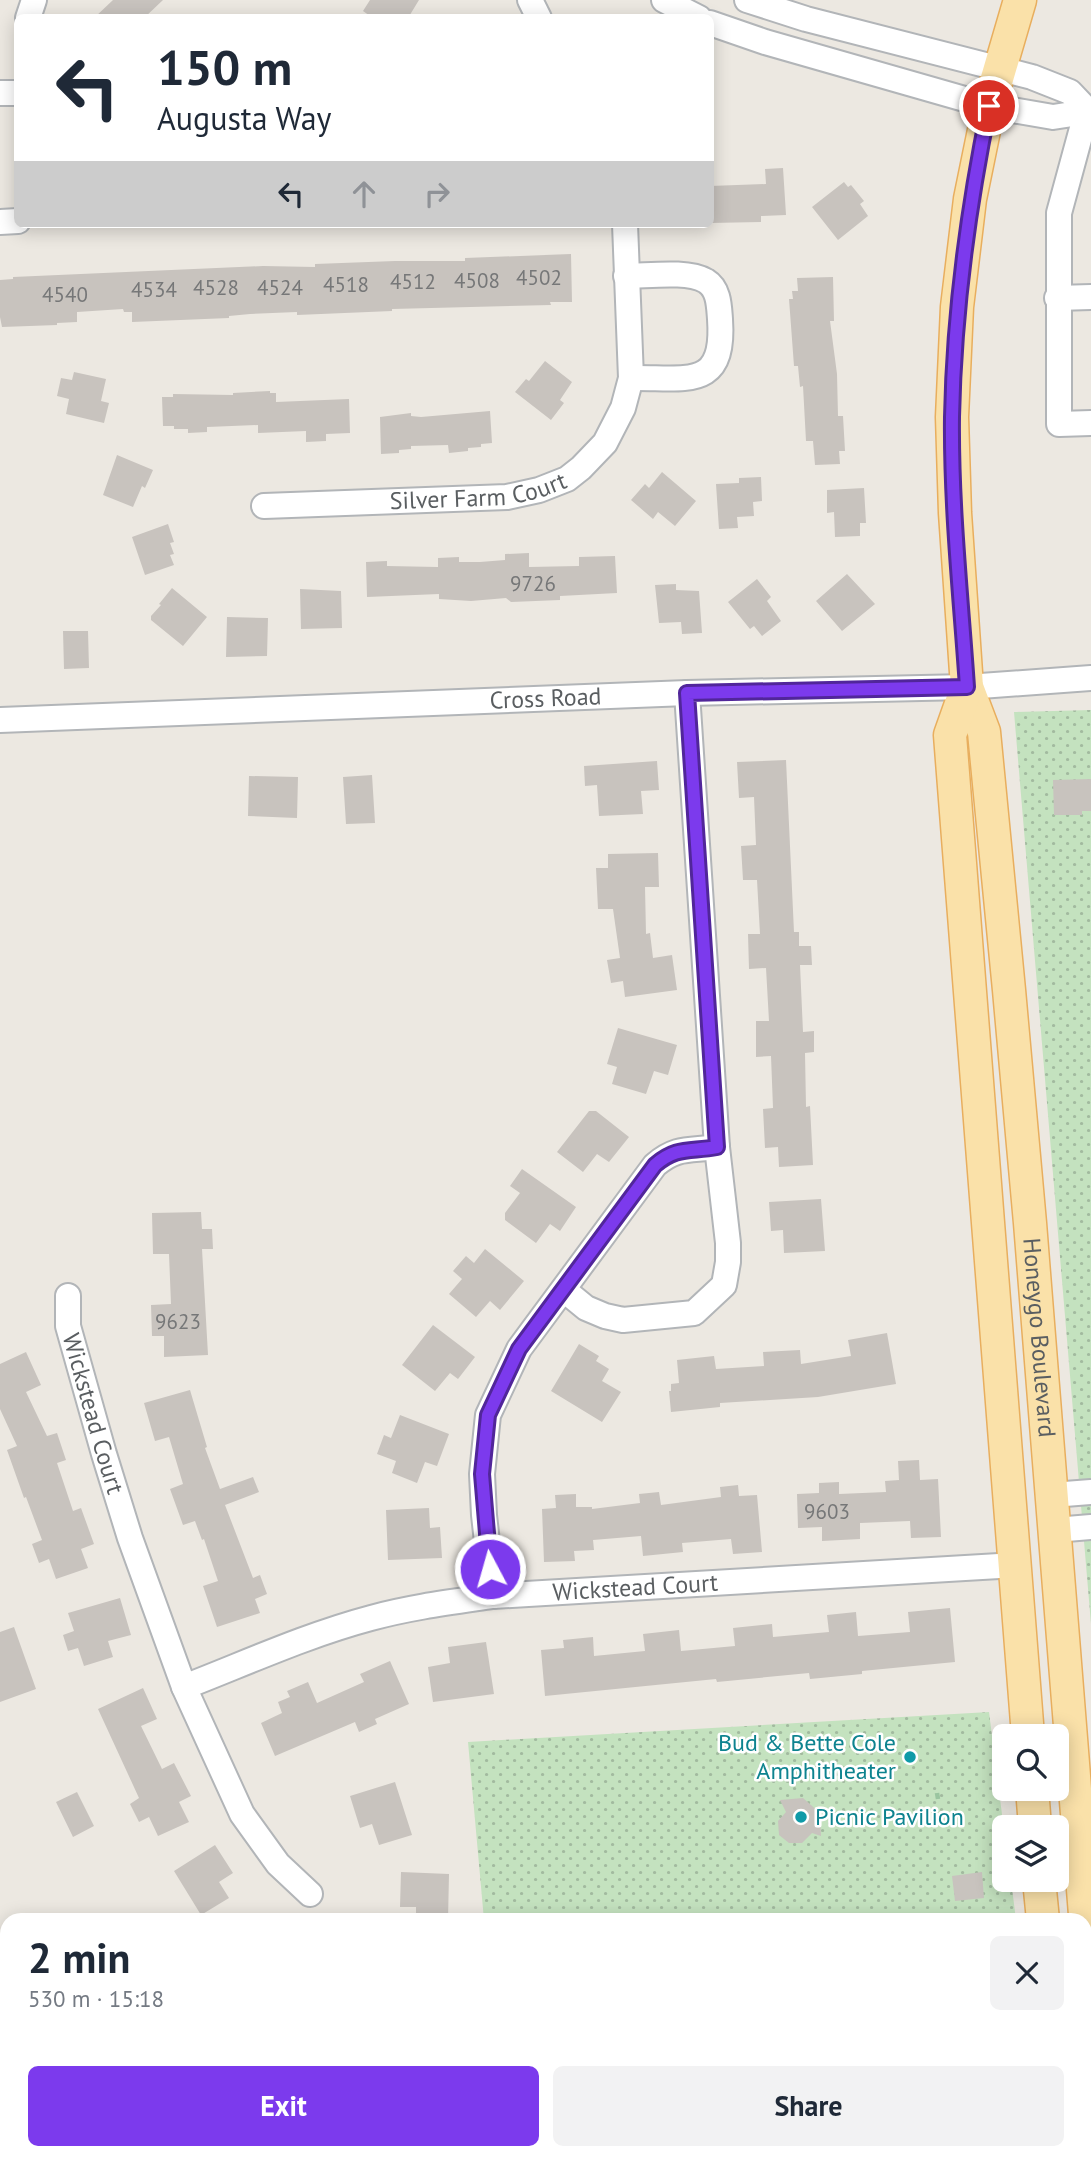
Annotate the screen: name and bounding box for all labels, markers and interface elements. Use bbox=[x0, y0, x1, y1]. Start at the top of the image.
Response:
text: 150 m bbox=[157, 35, 292, 99]
icon: left bbox=[42, 42, 133, 133]
pin bbox=[959, 76, 1019, 136]
icon: arrive bbox=[970, 87, 1008, 125]
text: Augusta Way bbox=[157, 97, 332, 139]
icon: left bbox=[272, 175, 310, 213]
icon: ahead bbox=[345, 175, 383, 213]
icon: right bbox=[418, 175, 456, 213]
house number: 4502 bbox=[516, 264, 562, 291]
house number: 4508 bbox=[454, 267, 500, 294]
house number: 4512 bbox=[390, 268, 436, 295]
house number: 4518 bbox=[323, 271, 369, 298]
house number: 4528 bbox=[193, 274, 239, 301]
house number: 4524 bbox=[257, 274, 303, 301]
house number: 4534 bbox=[131, 276, 177, 303]
house number: 4540 bbox=[42, 281, 88, 308]
street label: Silver Farm Court bbox=[389, 465, 571, 516]
house number: 9726 bbox=[510, 570, 556, 597]
street label: Cross Road bbox=[489, 680, 602, 716]
street label: Honeygo Boulevard bbox=[1016, 1237, 1063, 1439]
house number: 9623 bbox=[155, 1308, 201, 1335]
street label: Wickstead Court bbox=[56, 1329, 131, 1498]
house number: 9603 bbox=[804, 1498, 850, 1525]
position arrow bbox=[453, 1532, 527, 1606]
street label: Wickstead Court bbox=[552, 1567, 719, 1607]
map controls bbox=[992, 1724, 1069, 1892]
button: search bbox=[992, 1724, 1069, 1801]
place label: Bud & Bette Cole Amphitheater bbox=[718, 1727, 896, 1786]
marker: Bud & Bette Cole Amphitheater bbox=[902, 1749, 918, 1765]
place label: Picnic Pavilion bbox=[815, 1801, 964, 1832]
marker: Picnic Pavilion bbox=[793, 1809, 809, 1825]
button: layers bbox=[992, 1815, 1069, 1892]
text: 2 min bbox=[28, 1930, 130, 1985]
button: close bbox=[990, 1936, 1064, 2010]
text: 530 m · 15:18 bbox=[28, 1984, 164, 2013]
button: Exit bbox=[28, 2066, 539, 2146]
button: Share bbox=[553, 2066, 1064, 2146]

